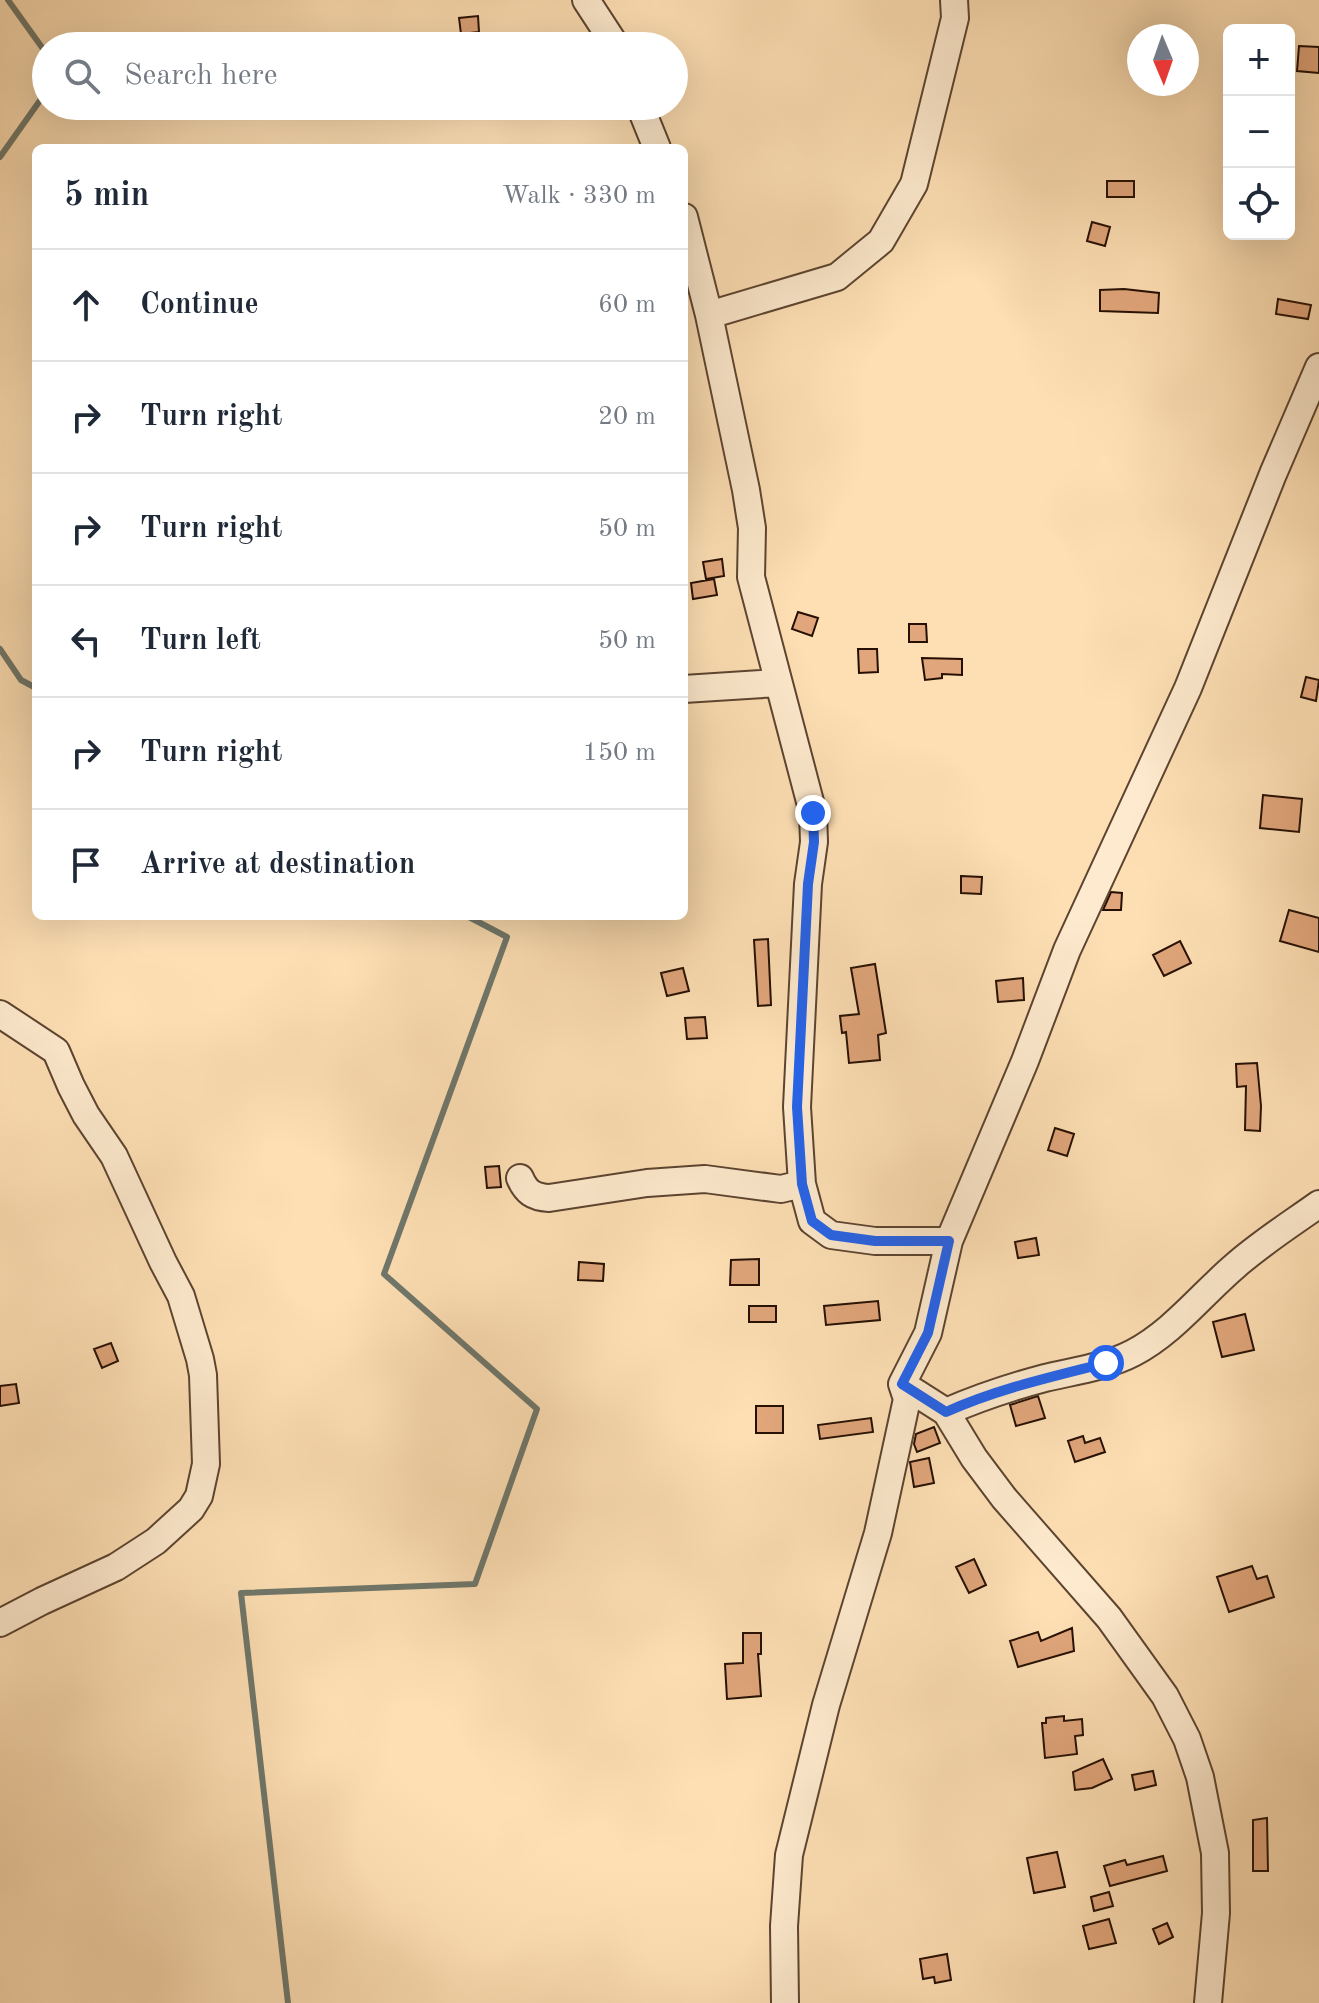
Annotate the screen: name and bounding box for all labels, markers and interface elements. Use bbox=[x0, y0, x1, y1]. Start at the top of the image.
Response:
north arrow bbox=[1127, 24, 1199, 96]
map controls bbox=[1223, 24, 1295, 240]
button: + bbox=[1223, 24, 1295, 96]
search box bbox=[32, 32, 688, 120]
icon: search bbox=[60, 54, 104, 98]
text: Search here bbox=[124, 61, 278, 91]
button: − bbox=[1223, 96, 1295, 168]
button: locate bbox=[1223, 168, 1295, 240]
text: 5 min bbox=[64, 179, 149, 213]
text: Walk · 330 m bbox=[502, 183, 656, 209]
icon: ahead bbox=[64, 283, 108, 327]
text: Continue bbox=[140, 290, 259, 320]
text: 60 m bbox=[598, 292, 656, 318]
icon: right bbox=[64, 395, 108, 439]
text: Turn right bbox=[140, 402, 282, 432]
text: 20 m bbox=[598, 404, 656, 430]
icon: right bbox=[64, 507, 108, 551]
text: Turn right bbox=[140, 514, 282, 544]
text: 50 m bbox=[598, 516, 656, 542]
icon: left bbox=[64, 619, 108, 663]
text: Turn left bbox=[140, 626, 261, 656]
text: 50 m bbox=[598, 628, 656, 654]
icon: right bbox=[64, 731, 108, 775]
text: Turn right bbox=[140, 738, 282, 768]
text: 150 m bbox=[583, 740, 656, 766]
route end bbox=[795, 795, 831, 831]
icon: arrive bbox=[64, 843, 108, 887]
text: Arrive at destination bbox=[140, 850, 415, 880]
route start bbox=[1088, 1345, 1124, 1381]

